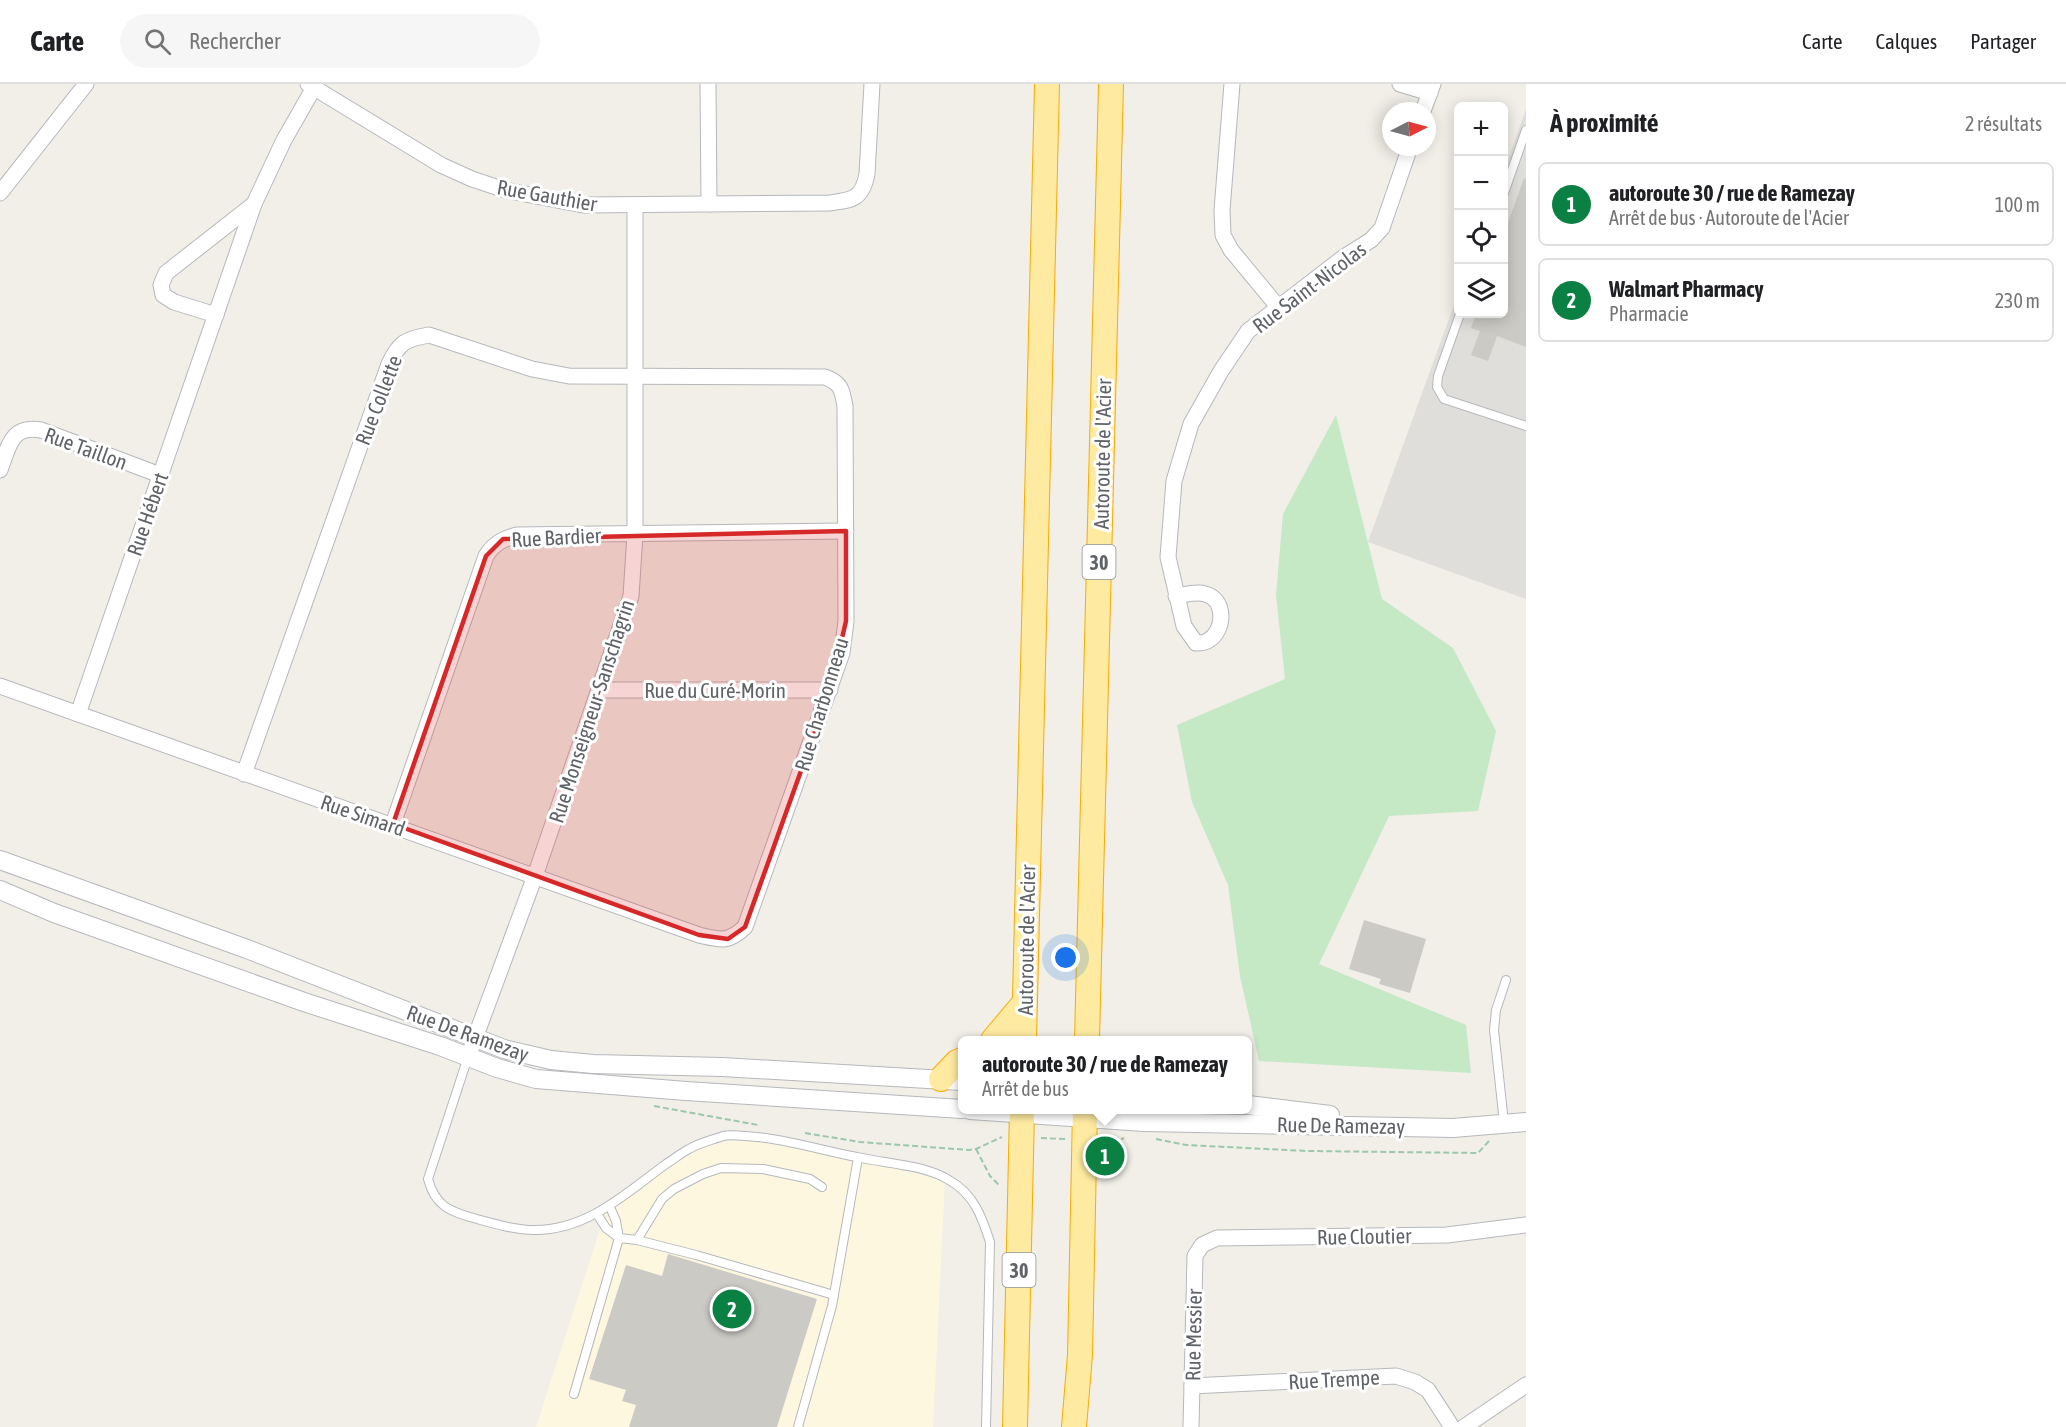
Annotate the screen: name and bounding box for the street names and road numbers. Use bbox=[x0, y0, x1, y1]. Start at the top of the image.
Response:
street label: Rue Gauthier bbox=[495, 174, 600, 216]
street label: Rue Saint-Nicolas bbox=[1248, 237, 1370, 337]
street label: Rue Collette bbox=[350, 352, 406, 448]
street label: Autoroute de l'Acier bbox=[1089, 378, 1115, 529]
street label: Rue Taillon bbox=[41, 422, 131, 474]
street label: Rue Hébert bbox=[122, 469, 172, 559]
street label: Rue Bardier bbox=[511, 523, 602, 551]
road number: 30 bbox=[1082, 545, 1116, 579]
street label: Rue Monseigneur-Sanschagrin bbox=[544, 596, 638, 826]
street label: Rue Charbonneau bbox=[789, 634, 853, 774]
street label: Rue du Curé-Morin bbox=[644, 678, 786, 702]
street label: Rue Simard bbox=[318, 789, 408, 841]
street label: Autoroute de l'Acier bbox=[1013, 864, 1039, 1015]
street label: Rue De Ramezay bbox=[404, 1000, 533, 1066]
street label: Rue De Ramezay bbox=[1277, 1112, 1406, 1138]
street label: Rue Cloutier bbox=[1317, 1223, 1412, 1249]
road number: 30 bbox=[1002, 1253, 1036, 1287]
street label: Rue Messier bbox=[1180, 1288, 1206, 1381]
street label: Rue Trempe bbox=[1288, 1365, 1380, 1393]

